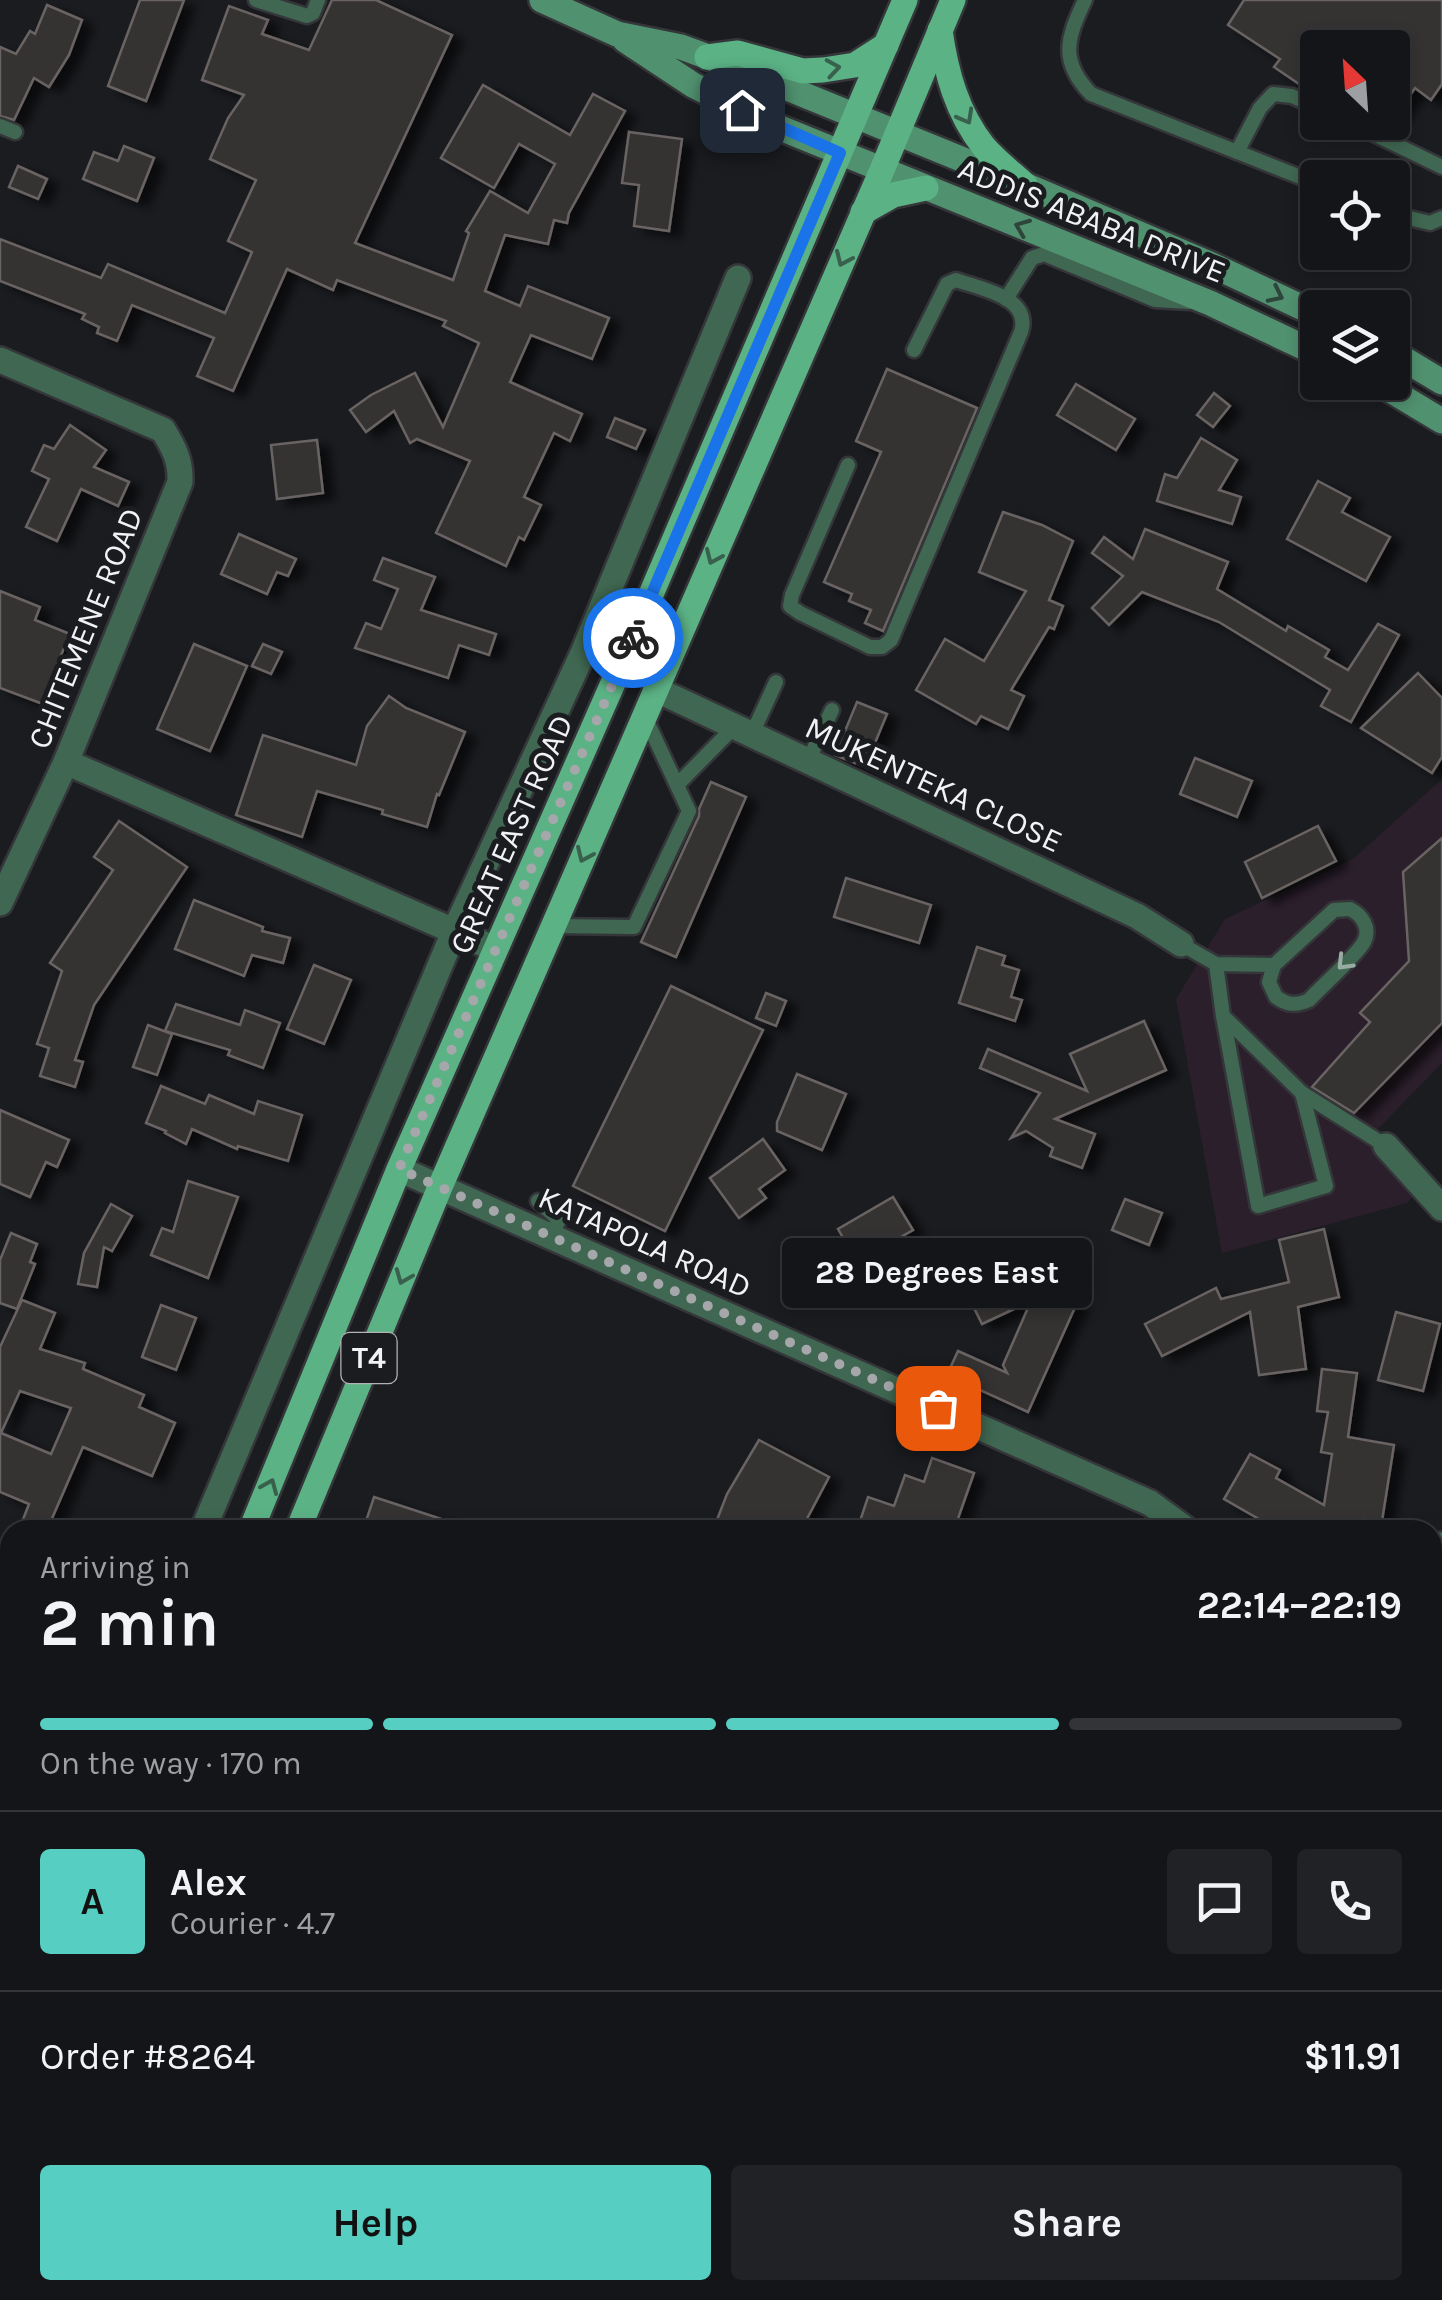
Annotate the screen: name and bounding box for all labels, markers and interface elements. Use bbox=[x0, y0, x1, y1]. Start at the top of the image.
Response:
north arrow bbox=[1300, 30, 1410, 140]
map controls bbox=[1300, 30, 1410, 400]
one-way arrow bbox=[825, 59, 841, 80]
pin bbox=[700, 68, 785, 153]
icon: home bbox=[715, 83, 770, 138]
one-way arrow bbox=[953, 106, 973, 124]
street label: ADDIS ABABA DRIVE bbox=[953, 150, 1231, 291]
button: locate bbox=[1300, 160, 1410, 270]
one-way arrow bbox=[1014, 218, 1032, 238]
one-way arrow bbox=[835, 249, 855, 267]
one-way arrow bbox=[1265, 283, 1283, 303]
button: layers bbox=[1300, 290, 1410, 400]
street label: CHITEMENE ROAD bbox=[20, 502, 151, 754]
one-way arrow bbox=[705, 547, 725, 565]
courier bbox=[583, 588, 683, 688]
icon: bike bbox=[606, 611, 661, 666]
street label: GREAT EAST ROAD bbox=[442, 709, 581, 960]
street label: MUKENTEKA CLOSE bbox=[799, 709, 1068, 860]
one-way arrow bbox=[576, 845, 596, 863]
one-way arrow bbox=[1337, 952, 1355, 970]
street label: KATAPOLA ROAD bbox=[533, 1179, 757, 1306]
callout: 28 Degrees East bbox=[783, 1238, 1093, 1308]
text: 28 Degrees East bbox=[815, 1254, 1059, 1291]
one-way arrow bbox=[394, 1267, 414, 1285]
road number: T4 bbox=[342, 1333, 396, 1383]
pin bbox=[896, 1366, 981, 1451]
icon: bag bbox=[911, 1381, 966, 1436]
one-way arrow bbox=[258, 1479, 278, 1496]
text: Arriving in bbox=[40, 1549, 191, 1586]
text: 22:14–22:19 bbox=[1197, 1583, 1402, 1628]
text: 2 min bbox=[40, 1585, 219, 1661]
text: On the way · 170 m bbox=[40, 1745, 302, 1782]
button: chat bbox=[1167, 1849, 1272, 1954]
button: phone bbox=[1297, 1849, 1402, 1954]
text: Alex bbox=[170, 1860, 247, 1905]
text: A bbox=[81, 1879, 104, 1924]
text: Courier · 4.7 bbox=[170, 1905, 335, 1942]
text: Order #8264 bbox=[40, 2034, 255, 2079]
text: $11.91 bbox=[1304, 2034, 1402, 2079]
button: Help bbox=[40, 2165, 711, 2280]
button: Share bbox=[731, 2165, 1402, 2280]

